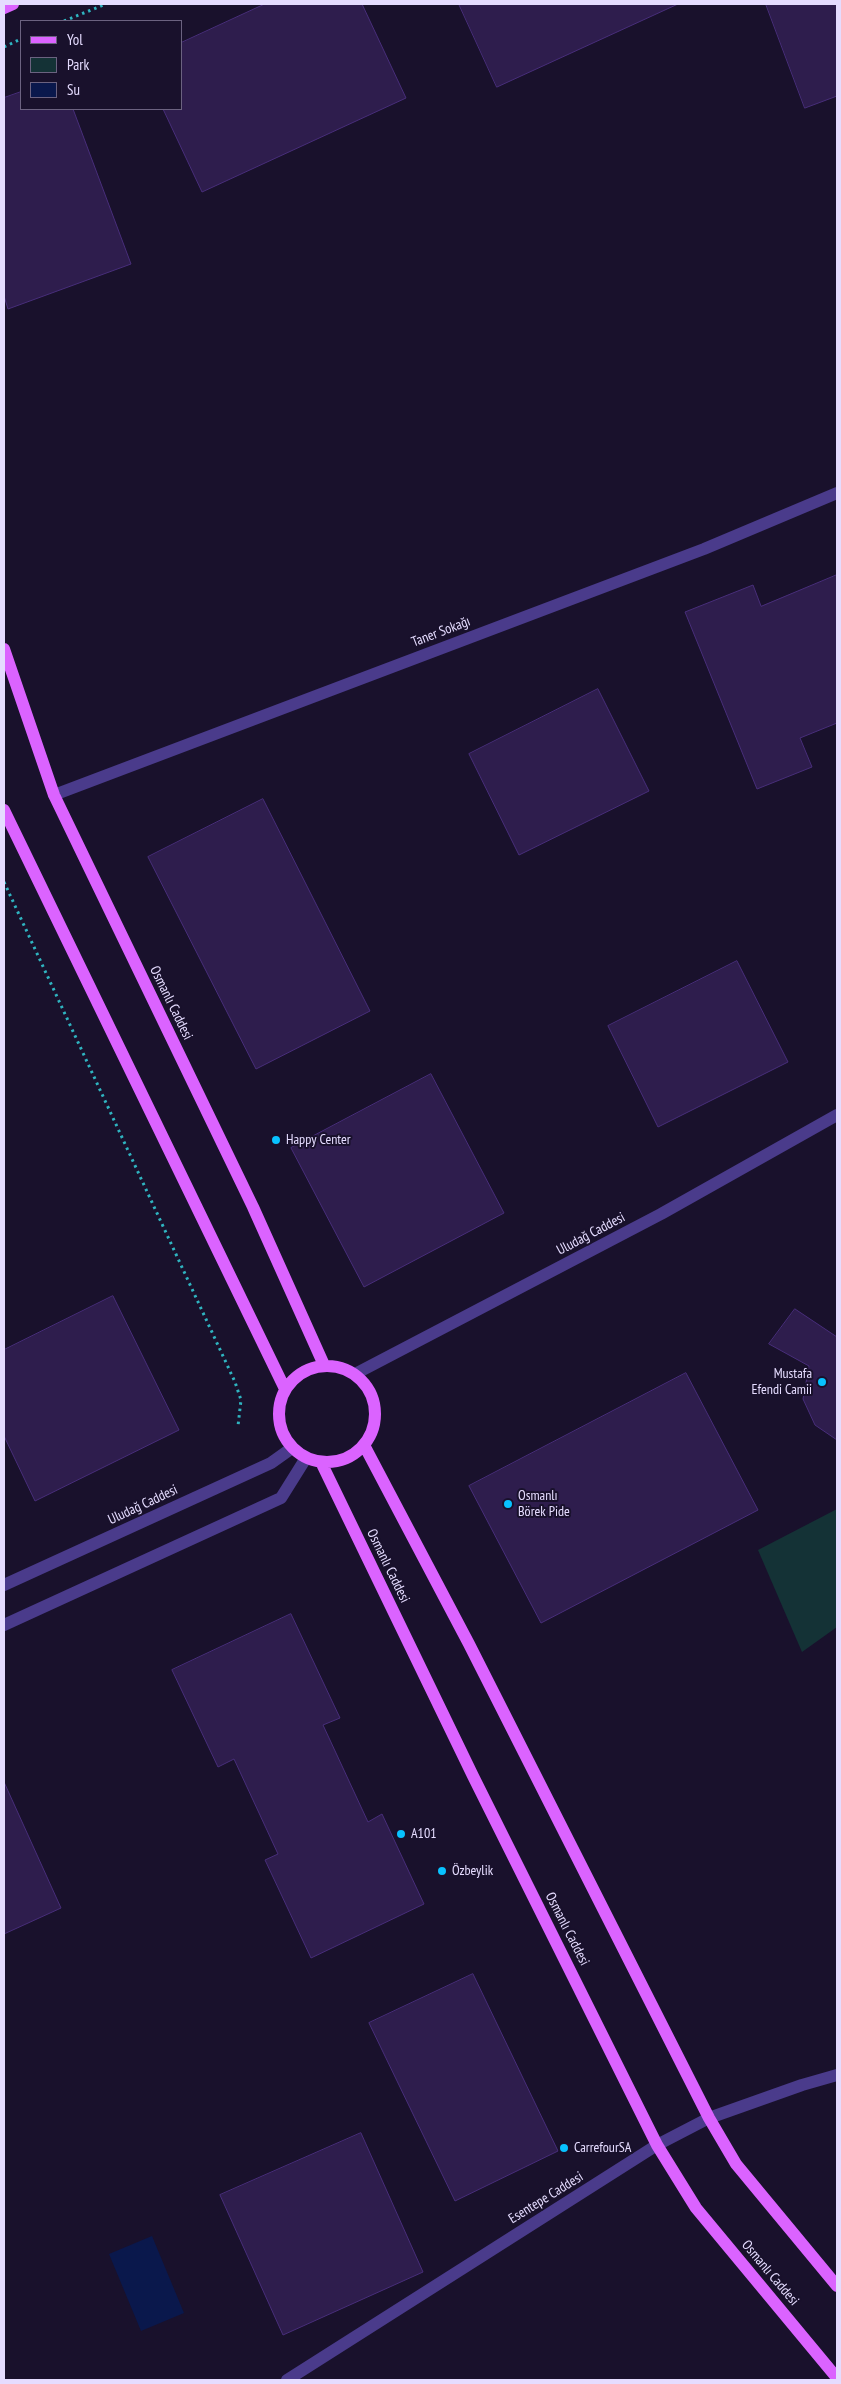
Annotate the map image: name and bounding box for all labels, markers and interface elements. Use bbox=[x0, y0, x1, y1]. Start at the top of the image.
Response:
legend bbox=[20, 20, 182, 110]
text: Yol bbox=[67, 30, 83, 49]
text: Park bbox=[67, 55, 89, 74]
text: Su bbox=[67, 80, 80, 99]
street label: Taner Sokağı bbox=[409, 613, 473, 651]
street label: Osmanlı Caddesi bbox=[146, 963, 196, 1043]
place label: Happy Center bbox=[286, 1132, 351, 1148]
marker: Happy Center bbox=[270, 1134, 282, 1146]
street label: Uludağ Caddesi bbox=[554, 1209, 628, 1259]
place label: Mustafa Efendi Camii bbox=[751, 1366, 812, 1398]
marker: Mustafa Efendi Camii bbox=[816, 1376, 828, 1388]
street label: Uludağ Caddesi bbox=[106, 1482, 180, 1528]
place label: Osmanlı Börek Pide bbox=[518, 1488, 570, 1520]
marker: Osmanlı Börek Pide bbox=[502, 1498, 514, 1510]
street label: Osmanlı Caddesi bbox=[363, 1526, 413, 1606]
place label: A101 bbox=[411, 1826, 437, 1842]
marker: A101 bbox=[395, 1828, 407, 1840]
place label: Özbeylik bbox=[452, 1863, 493, 1879]
marker: Özbeylik bbox=[436, 1865, 448, 1877]
street label: Osmanlı Caddesi bbox=[541, 1890, 593, 1968]
place label: CarrefourSA bbox=[574, 2140, 631, 2156]
marker: CarrefourSA bbox=[558, 2142, 570, 2154]
street label: Esentepe Caddesi bbox=[506, 2168, 586, 2228]
street label: Osmanlı Caddesi bbox=[738, 2237, 802, 2309]

